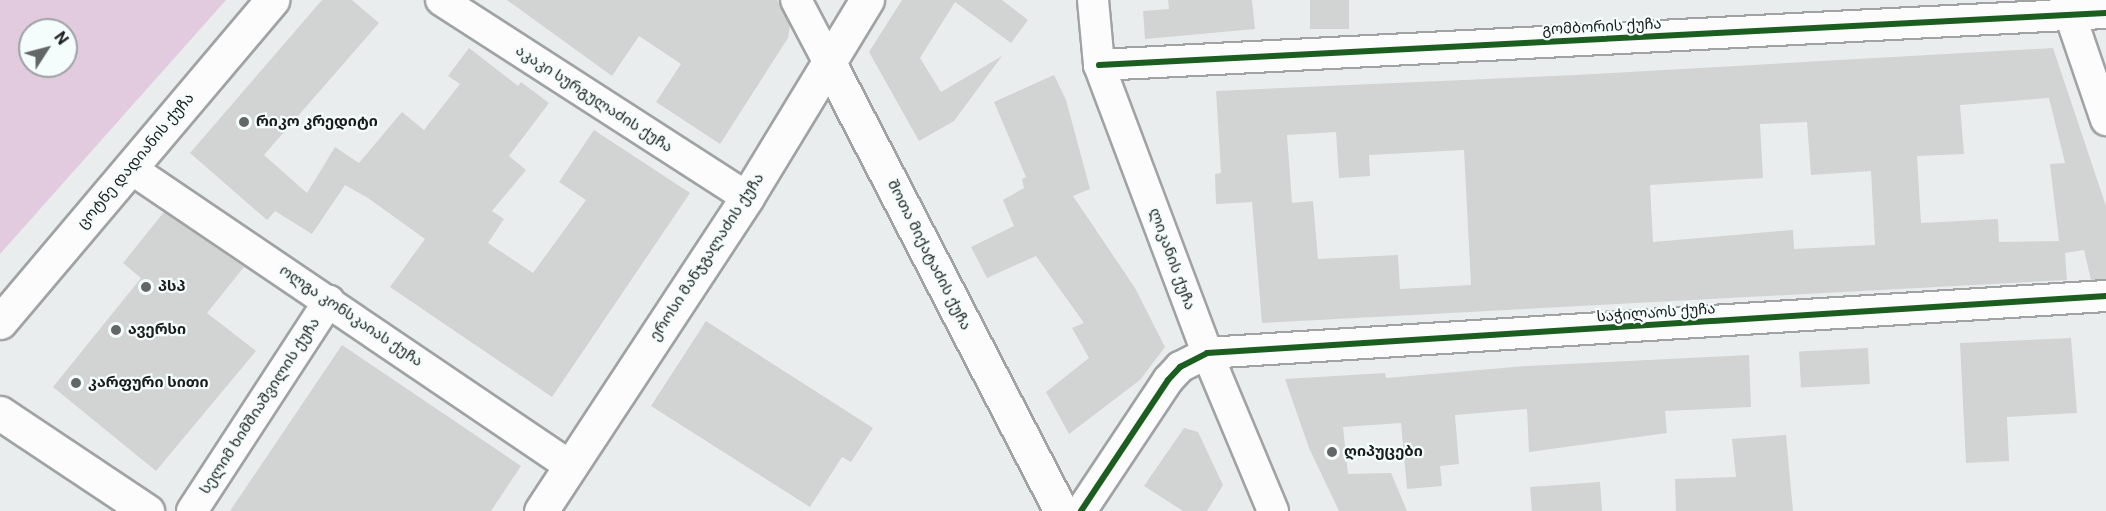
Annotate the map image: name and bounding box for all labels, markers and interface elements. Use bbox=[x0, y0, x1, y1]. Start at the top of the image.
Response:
street label: გომბორის ქუჩა bbox=[1542, 15, 1662, 39]
north arrow bbox=[18, 18, 78, 78]
text: N bbox=[50, 28, 72, 48]
street label: აკაკი სურგულაძის ქუჩა bbox=[512, 41, 676, 157]
street label: ცოტნე დადიანის ქუჩა bbox=[74, 89, 198, 233]
place label: რიკო კრედიტი bbox=[256, 113, 378, 131]
marker: რიკო კრედიტი bbox=[237, 115, 251, 129]
street label: ეროსი მანჯგალაძის ქუჩა bbox=[646, 170, 768, 344]
street label: შოთა მიქატაძის ქუჩა bbox=[883, 177, 975, 333]
street label: ლიკანის ქუჩა bbox=[1145, 206, 1199, 312]
street label: ოლგა კონსკაიას ქუჩა bbox=[276, 261, 426, 371]
place label: პსპ bbox=[158, 278, 186, 296]
marker: პსპ bbox=[139, 280, 153, 294]
street label: საჭილაოს ქუჩა bbox=[1596, 300, 1716, 326]
street label: სელიმ ხიმშიაშვილის ქუჩა bbox=[196, 314, 324, 498]
place label: ავერსი bbox=[128, 321, 186, 339]
marker: ავერსი bbox=[109, 323, 123, 337]
place label: კარფური სითი bbox=[88, 374, 209, 392]
marker: კარფური სითი bbox=[69, 376, 83, 390]
place label: ღიპუცები bbox=[1344, 443, 1423, 461]
marker: ღიპუცები bbox=[1325, 445, 1339, 459]

